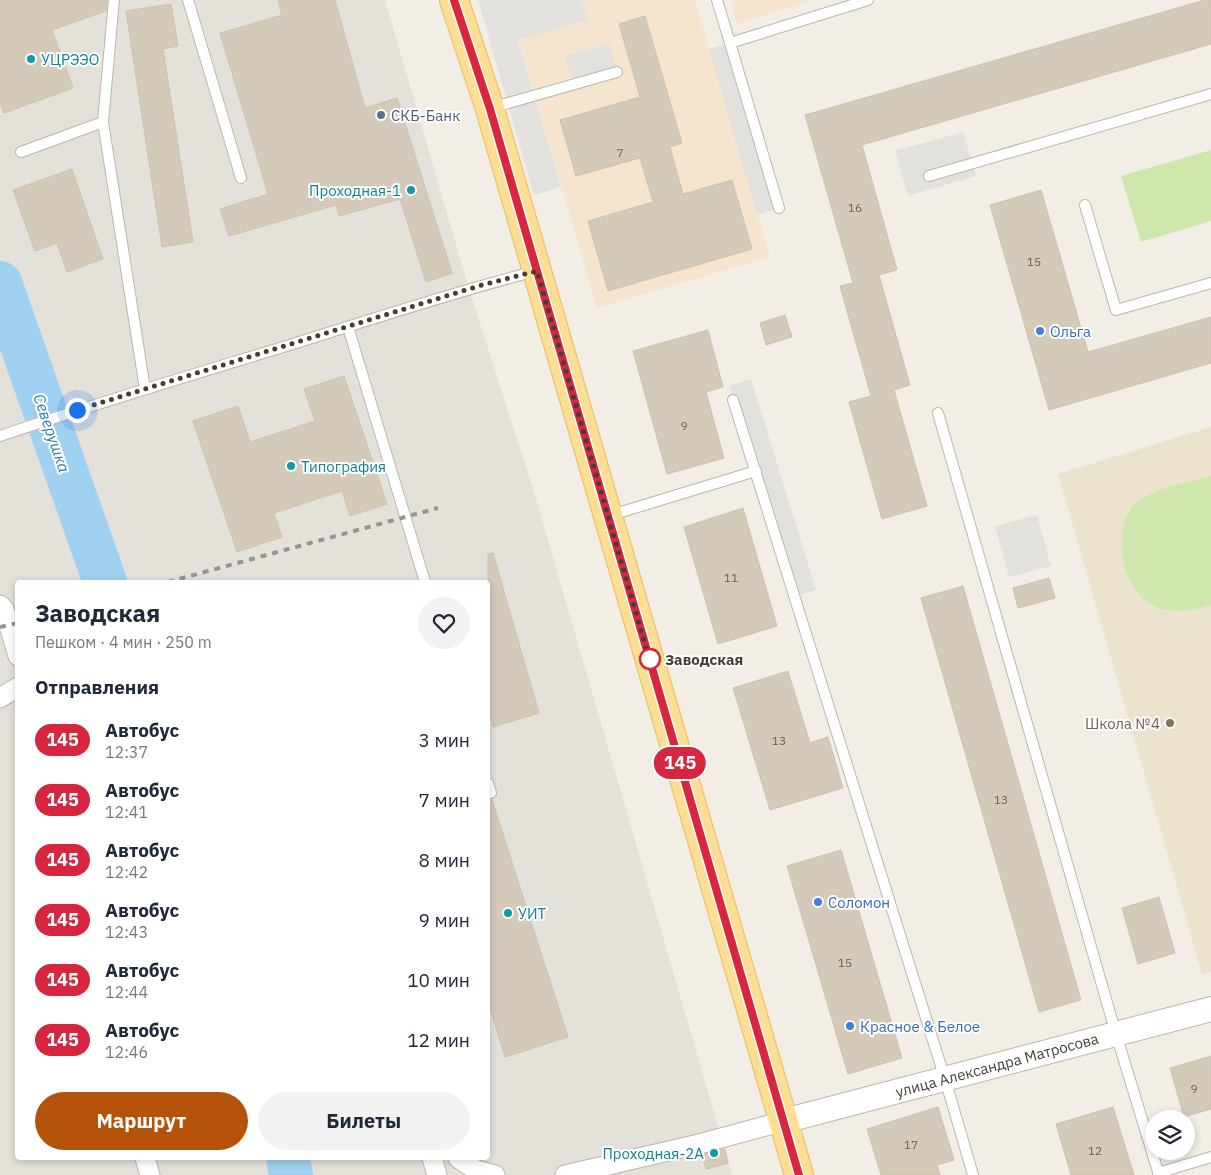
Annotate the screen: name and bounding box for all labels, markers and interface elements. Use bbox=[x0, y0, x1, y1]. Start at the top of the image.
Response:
place label: УЦРЭЭО bbox=[41, 50, 99, 69]
marker: УЦРЭЭО bbox=[25, 53, 37, 65]
place label: СКБ-Банк bbox=[391, 106, 460, 125]
marker: СКБ-Банк bbox=[375, 109, 387, 121]
house number: 7 bbox=[616, 145, 624, 160]
place label: Проходная-1 bbox=[309, 181, 401, 200]
marker: Проходная-1 bbox=[405, 184, 417, 196]
house number: 16 bbox=[848, 200, 862, 215]
house number: 15 bbox=[1027, 254, 1041, 269]
place label: Ольга bbox=[1050, 322, 1091, 341]
marker: Ольга bbox=[1034, 325, 1046, 337]
water label: Северушка bbox=[29, 391, 75, 475]
your location bbox=[65, 398, 90, 423]
house number: 9 bbox=[680, 418, 688, 433]
place label: Типография bbox=[301, 457, 386, 476]
marker: Типография bbox=[285, 460, 297, 472]
house number: 11 bbox=[724, 570, 738, 585]
text: Заводская bbox=[35, 597, 160, 629]
button: heart bbox=[418, 597, 470, 649]
text: Пешком · 4 мин · 250 m bbox=[35, 632, 212, 652]
marker: Заводская bbox=[639, 648, 661, 670]
place label: Заводская bbox=[665, 650, 743, 669]
text: Отправления bbox=[35, 675, 159, 699]
place label: Школа №4 bbox=[1085, 714, 1160, 733]
marker: Школа №4 bbox=[1164, 717, 1176, 729]
text: Автобус bbox=[105, 718, 179, 742]
text: 145 bbox=[46, 728, 79, 751]
text: 3 мин bbox=[419, 728, 470, 752]
house number: 13 bbox=[772, 733, 786, 748]
text: 12:37 bbox=[105, 742, 148, 762]
line badge: 145 bbox=[651, 747, 709, 779]
text: 145 bbox=[664, 751, 696, 774]
text: Автобус bbox=[105, 778, 179, 802]
text: 145 bbox=[46, 788, 79, 811]
text: 7 мин bbox=[419, 788, 470, 812]
house number: 13 bbox=[994, 792, 1008, 807]
text: 12:41 bbox=[105, 802, 148, 822]
text: Автобус bbox=[105, 838, 179, 862]
text: 145 bbox=[46, 848, 79, 871]
text: 8 мин bbox=[419, 848, 470, 872]
text: 12:42 bbox=[105, 862, 148, 882]
place label: Соломон bbox=[828, 893, 890, 912]
marker: Соломон bbox=[812, 896, 824, 908]
text: Автобус bbox=[105, 898, 179, 922]
place label: УИТ bbox=[518, 904, 547, 923]
marker: УИТ bbox=[502, 907, 514, 919]
text: 145 bbox=[46, 908, 79, 931]
text: 9 мин bbox=[419, 908, 470, 932]
text: 12:43 bbox=[105, 922, 148, 942]
house number: 15 bbox=[838, 955, 852, 970]
text: Автобус bbox=[105, 958, 179, 982]
text: 145 bbox=[46, 968, 79, 991]
text: 10 мин bbox=[407, 968, 470, 992]
text: 12:44 bbox=[105, 982, 148, 1002]
place label: Красное & Белое bbox=[860, 1017, 980, 1036]
text: Автобус bbox=[105, 1018, 179, 1042]
marker: Красное & Белое bbox=[844, 1020, 856, 1032]
text: 145 bbox=[46, 1028, 79, 1051]
text: 12 мин bbox=[407, 1028, 470, 1052]
street label: улица Александра Матросова bbox=[893, 1029, 1101, 1101]
text: 12:46 bbox=[105, 1042, 148, 1062]
house number: 9 bbox=[1190, 1081, 1198, 1096]
button: Маршрут bbox=[35, 1092, 248, 1150]
button: Билеты bbox=[258, 1092, 470, 1150]
map controls bbox=[1145, 1110, 1195, 1160]
button: layers bbox=[1145, 1110, 1195, 1160]
house number: 17 bbox=[904, 1137, 918, 1152]
house number: 12 bbox=[1088, 1143, 1102, 1158]
place label: Проходная-2А bbox=[602, 1144, 704, 1163]
marker: Проходная-2А bbox=[708, 1147, 720, 1159]

